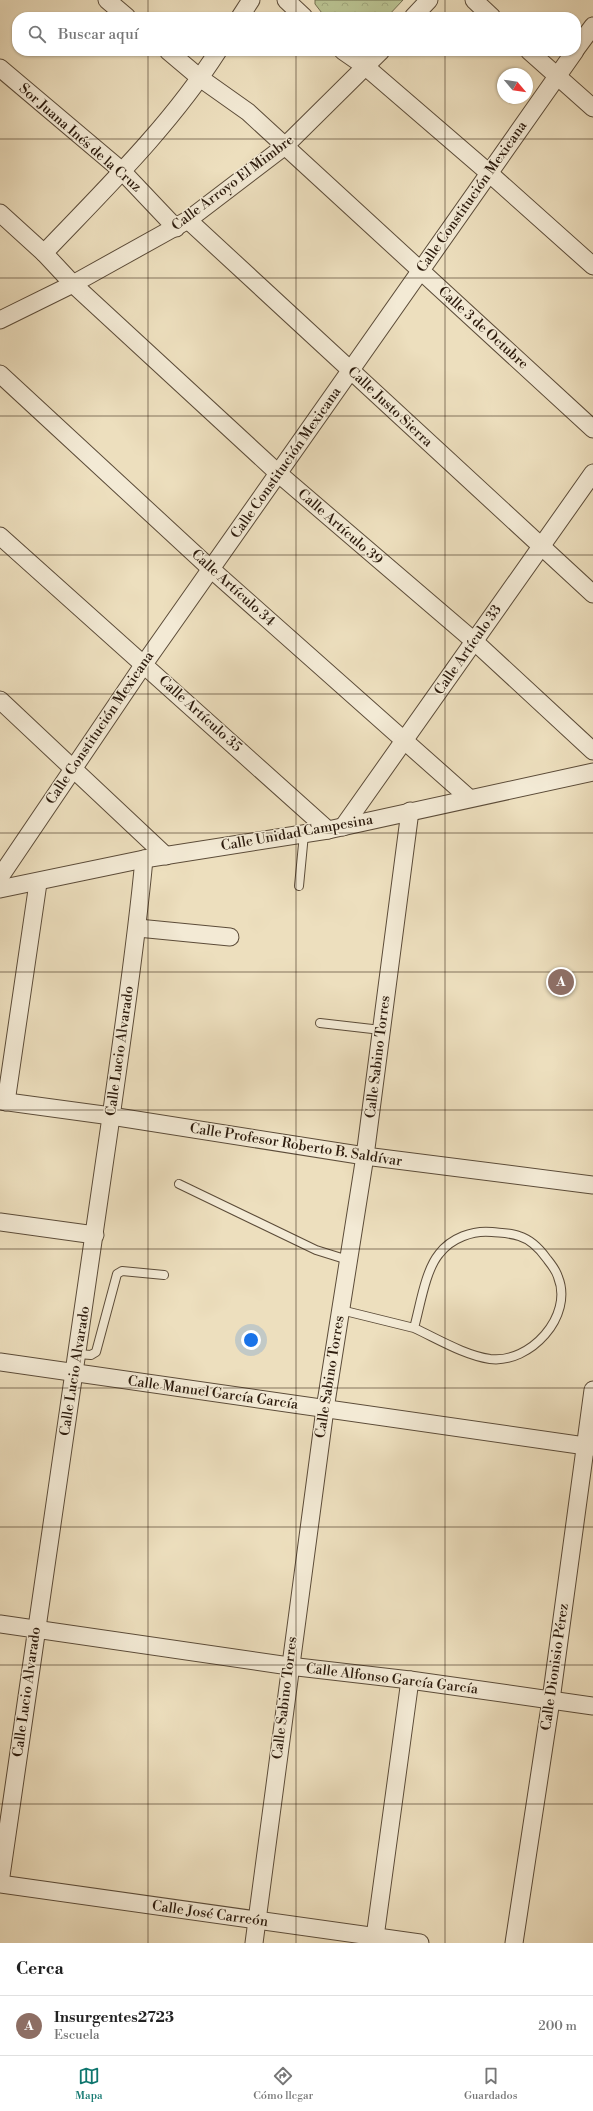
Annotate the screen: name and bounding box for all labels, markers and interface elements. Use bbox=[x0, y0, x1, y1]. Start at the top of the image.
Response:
search box bbox=[12, 12, 581, 56]
icon: search bbox=[26, 23, 48, 45]
text: Buscar aquí bbox=[58, 25, 139, 44]
north arrow bbox=[497, 68, 533, 104]
street label: Sor Juana Inés de la Cruz bbox=[15, 80, 145, 196]
street label: Calle Constitución Mexicana bbox=[413, 117, 532, 276]
street label: Calle Arroyo El Mimbre bbox=[168, 131, 298, 235]
street label: Calle 3 de Octubre bbox=[434, 283, 532, 373]
street label: Calle Justo Sierra bbox=[344, 363, 437, 452]
street label: Calle Constitución Mexicana bbox=[227, 383, 346, 542]
street label: Calle Artículo 39 bbox=[294, 485, 386, 569]
street label: Calle Artículo 34 bbox=[187, 546, 279, 630]
street label: Calle Artículo 33 bbox=[430, 601, 506, 699]
street label: Calle Constitución Mexicana bbox=[42, 647, 159, 808]
street label: Calle Artículo 35 bbox=[155, 672, 246, 756]
street label: Calle Unidad Campesina bbox=[220, 811, 375, 855]
pin: A bbox=[548, 967, 574, 997]
street label: Calle Lucio Alvarado bbox=[102, 985, 138, 1117]
street label: Calle Sabino Torres bbox=[362, 995, 394, 1119]
street label: Calle Profesor Roberto B. Saldívar bbox=[188, 1119, 404, 1171]
street label: Calle Lucio Alvarado bbox=[56, 1305, 94, 1437]
street label: Calle Sabino Torres bbox=[311, 1315, 349, 1439]
your location bbox=[241, 1330, 261, 1350]
street label: Calle Manuel García García bbox=[127, 1372, 300, 1414]
street label: Calle Dionisio Pérez bbox=[537, 1602, 573, 1732]
street label: Calle Lucio Alvarado bbox=[9, 1626, 45, 1758]
street label: Calle Sabino Torres bbox=[269, 1636, 301, 1760]
street label: Calle Alfonso García García bbox=[305, 1659, 480, 1699]
street label: Calle José Carreón bbox=[151, 1897, 270, 1931]
text: Cerca bbox=[16, 1958, 64, 1980]
text: Insurgentes2723 bbox=[54, 2008, 174, 2027]
text: A bbox=[24, 2018, 34, 2034]
text: 200 m bbox=[538, 2018, 577, 2034]
text: Escuela bbox=[54, 2027, 100, 2043]
tab: Mapa bbox=[75, 2065, 103, 2103]
tab: Cómo llegar bbox=[253, 2065, 313, 2103]
tab: Guardados bbox=[464, 2065, 518, 2103]

